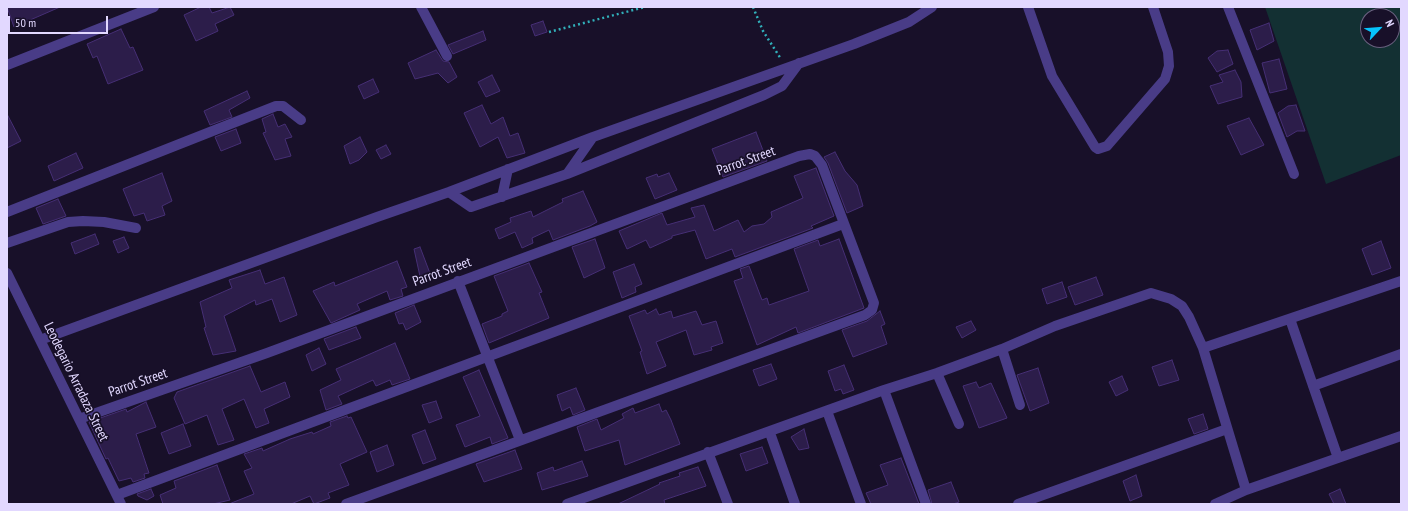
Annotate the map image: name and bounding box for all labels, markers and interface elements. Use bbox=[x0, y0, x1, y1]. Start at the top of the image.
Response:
scale bar bbox=[10, 8, 110, 34]
north arrow bbox=[1360, 8, 1400, 48]
text: 50 m bbox=[15, 15, 36, 30]
text: N bbox=[1382, 17, 1397, 29]
street label: Parrot Street bbox=[714, 143, 778, 179]
street label: Parrot Street bbox=[410, 254, 474, 290]
street label: Leodegario Arradaza Street bbox=[40, 320, 112, 444]
street label: Parrot Street bbox=[106, 365, 170, 401]

